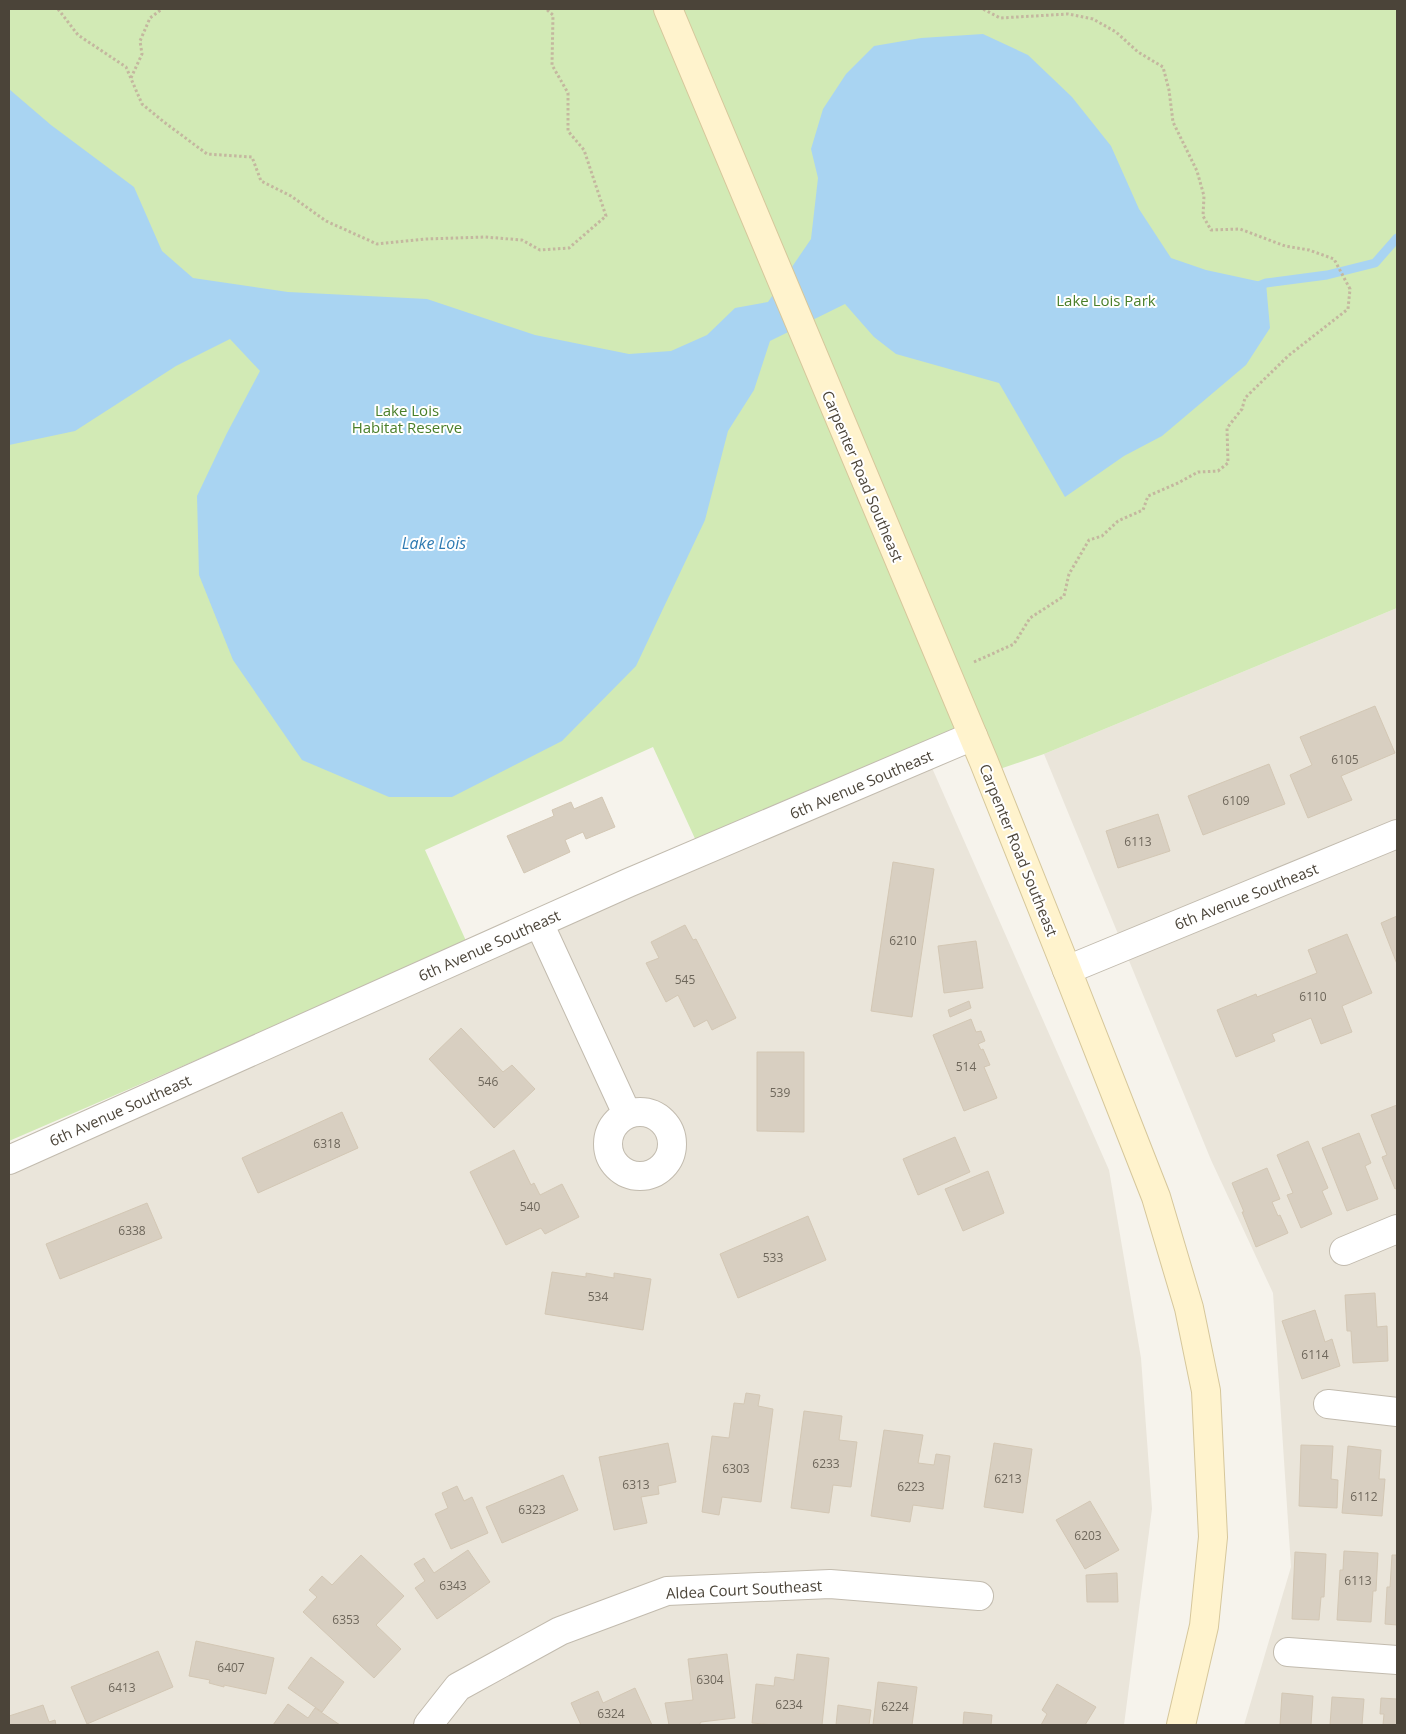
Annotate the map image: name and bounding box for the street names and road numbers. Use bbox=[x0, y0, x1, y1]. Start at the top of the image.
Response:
street label: Carpenter Road Southeast bbox=[818, 387, 908, 565]
street label: 6th Avenue Southeast bbox=[786, 745, 936, 823]
street label: Carpenter Road Southeast bbox=[975, 761, 1063, 939]
street label: 6th Avenue Southeast bbox=[1171, 858, 1321, 934]
street label: 6th Avenue Southeast bbox=[415, 905, 563, 985]
street label: 6th Avenue Southeast bbox=[46, 1070, 194, 1150]
street label: Aldea Court Southeast bbox=[665, 1575, 823, 1603]

